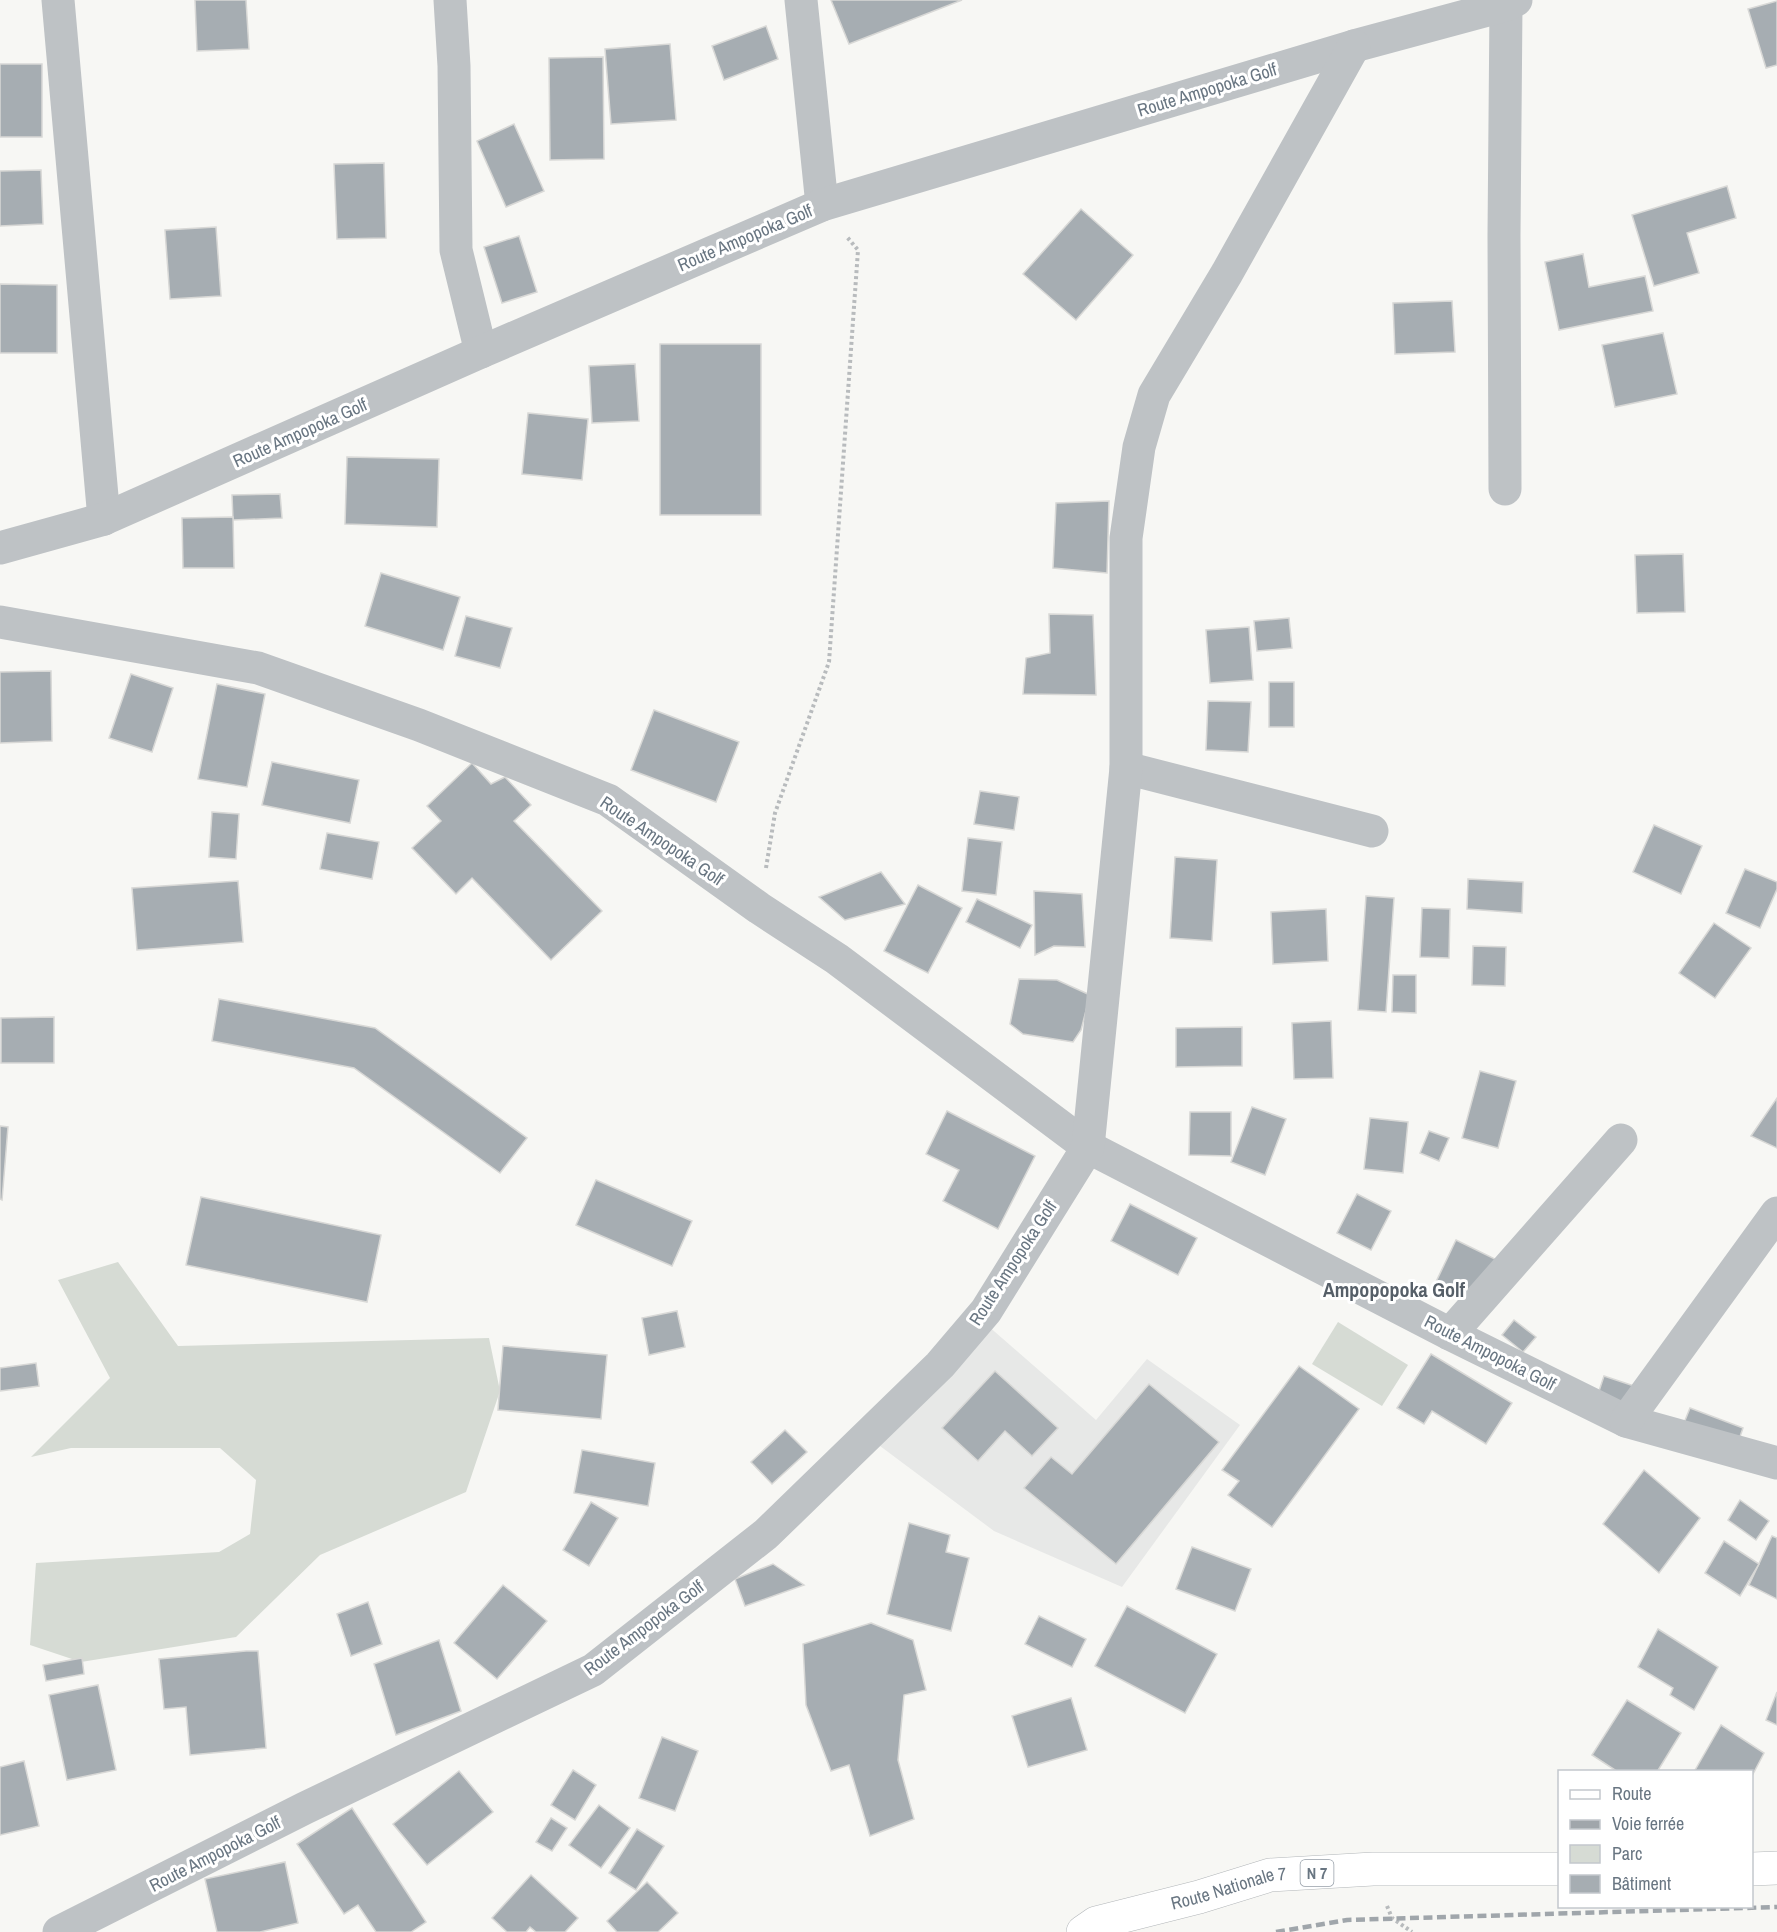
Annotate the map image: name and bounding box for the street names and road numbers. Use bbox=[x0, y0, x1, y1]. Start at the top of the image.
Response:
street label: Route Ampopoka Golf bbox=[1134, 56, 1280, 123]
street label: Route Ampopoka Golf bbox=[673, 197, 817, 277]
street label: Route Ampopoka Golf bbox=[229, 391, 372, 473]
street label: Route Ampopoka Golf bbox=[595, 790, 730, 892]
street label: Route Ampopoka Golf bbox=[963, 1195, 1063, 1330]
street label: Route Ampopoka Golf bbox=[1420, 1309, 1561, 1397]
street label: Route Ampopoka Golf bbox=[579, 1574, 710, 1681]
street label: Route Ampopoka Golf bbox=[145, 1809, 286, 1897]
road number: N 7 bbox=[1300, 1860, 1334, 1886]
street label: Route Nationale 7 bbox=[1168, 1861, 1287, 1916]

